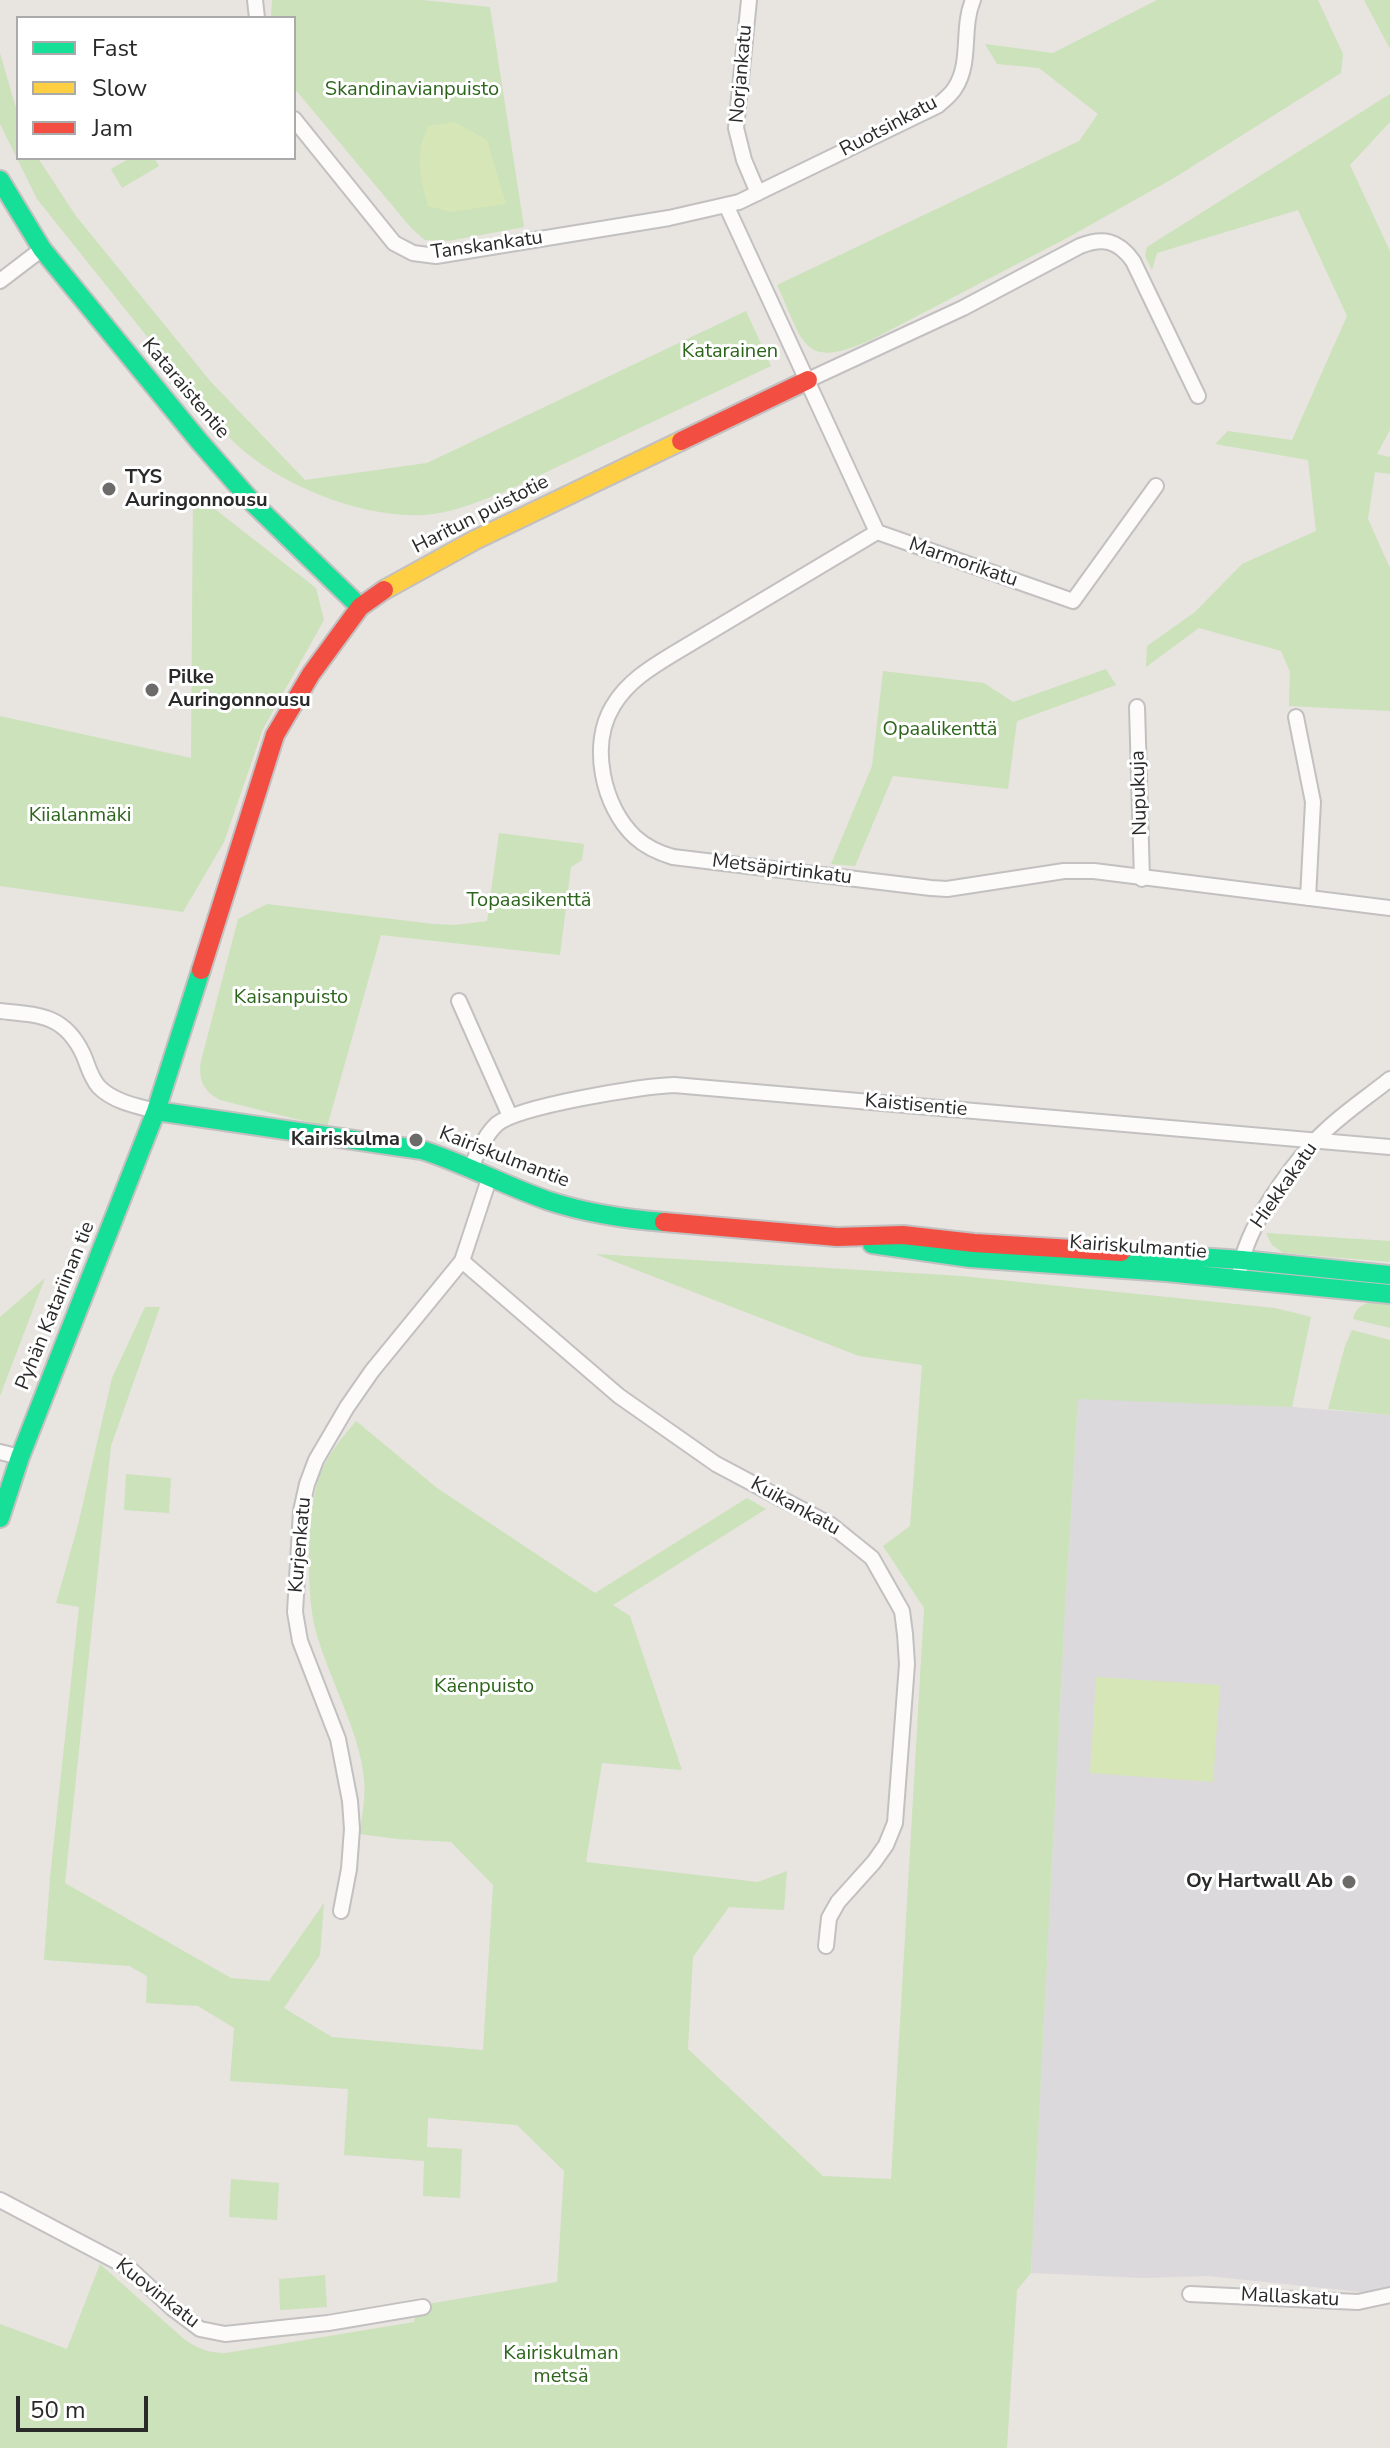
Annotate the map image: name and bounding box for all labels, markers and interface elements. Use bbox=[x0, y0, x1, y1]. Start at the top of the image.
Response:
legend bbox=[16, 16, 296, 160]
street label: Norjankatu bbox=[726, 24, 758, 124]
text: Fast bbox=[92, 32, 137, 64]
text: Slow bbox=[92, 72, 147, 104]
park label: Skandinavianpuisto bbox=[325, 78, 499, 102]
street label: Ruotsinkatu bbox=[836, 91, 942, 163]
text: Jam bbox=[92, 112, 133, 144]
street label: Tanskankatu bbox=[430, 226, 544, 266]
street label: Kataraistentie bbox=[136, 334, 234, 444]
park label: Katarainen bbox=[682, 340, 778, 364]
place label: TYS Auringonnousu bbox=[125, 466, 268, 513]
street label: Haritun puistotie bbox=[409, 470, 553, 560]
marker: TYS Auringonnousu bbox=[100, 480, 118, 498]
street label: Marmorikatu bbox=[905, 533, 1021, 593]
place label: Pilke Auringonnousu bbox=[168, 666, 311, 713]
marker: Pilke Auringonnousu bbox=[143, 681, 161, 699]
park label: Opaalikenttä bbox=[883, 718, 997, 742]
street label: Nupukuja bbox=[1127, 750, 1153, 836]
park label: Kiialanmäki bbox=[29, 804, 131, 828]
street label: Metsäpirtinkatu bbox=[711, 850, 853, 890]
park label: Topaasikenttä bbox=[467, 889, 591, 913]
park label: Kaisanpuisto bbox=[234, 986, 348, 1010]
street label: Kaistisentie bbox=[864, 1090, 968, 1122]
street label: Kairiskulmantie bbox=[435, 1122, 573, 1194]
place label: Kairiskulma bbox=[291, 1128, 400, 1152]
marker: Kairiskulma bbox=[407, 1131, 425, 1149]
street label: Hiekkakatu bbox=[1247, 1138, 1323, 1234]
street label: Pyhän Katariinan tie bbox=[11, 1218, 101, 1394]
street label: Kairiskulmantie bbox=[1069, 1231, 1207, 1265]
street label: Kuikankatu bbox=[746, 1473, 844, 1541]
street label: Kurjenkatu bbox=[285, 1496, 317, 1594]
park label: Käenpuisto bbox=[434, 1675, 534, 1699]
place label: Oy Hartwall Ab bbox=[1186, 1870, 1333, 1894]
marker: Oy Hartwall Ab bbox=[1340, 1873, 1358, 1891]
street label: Kuovinkatu bbox=[110, 2254, 204, 2334]
street label: Mallaskatu bbox=[1240, 2283, 1340, 2313]
park label: Kairiskulman metsä bbox=[503, 2342, 619, 2389]
scale bar bbox=[20, 2380, 152, 2430]
text: 50 m bbox=[30, 2394, 86, 2426]

